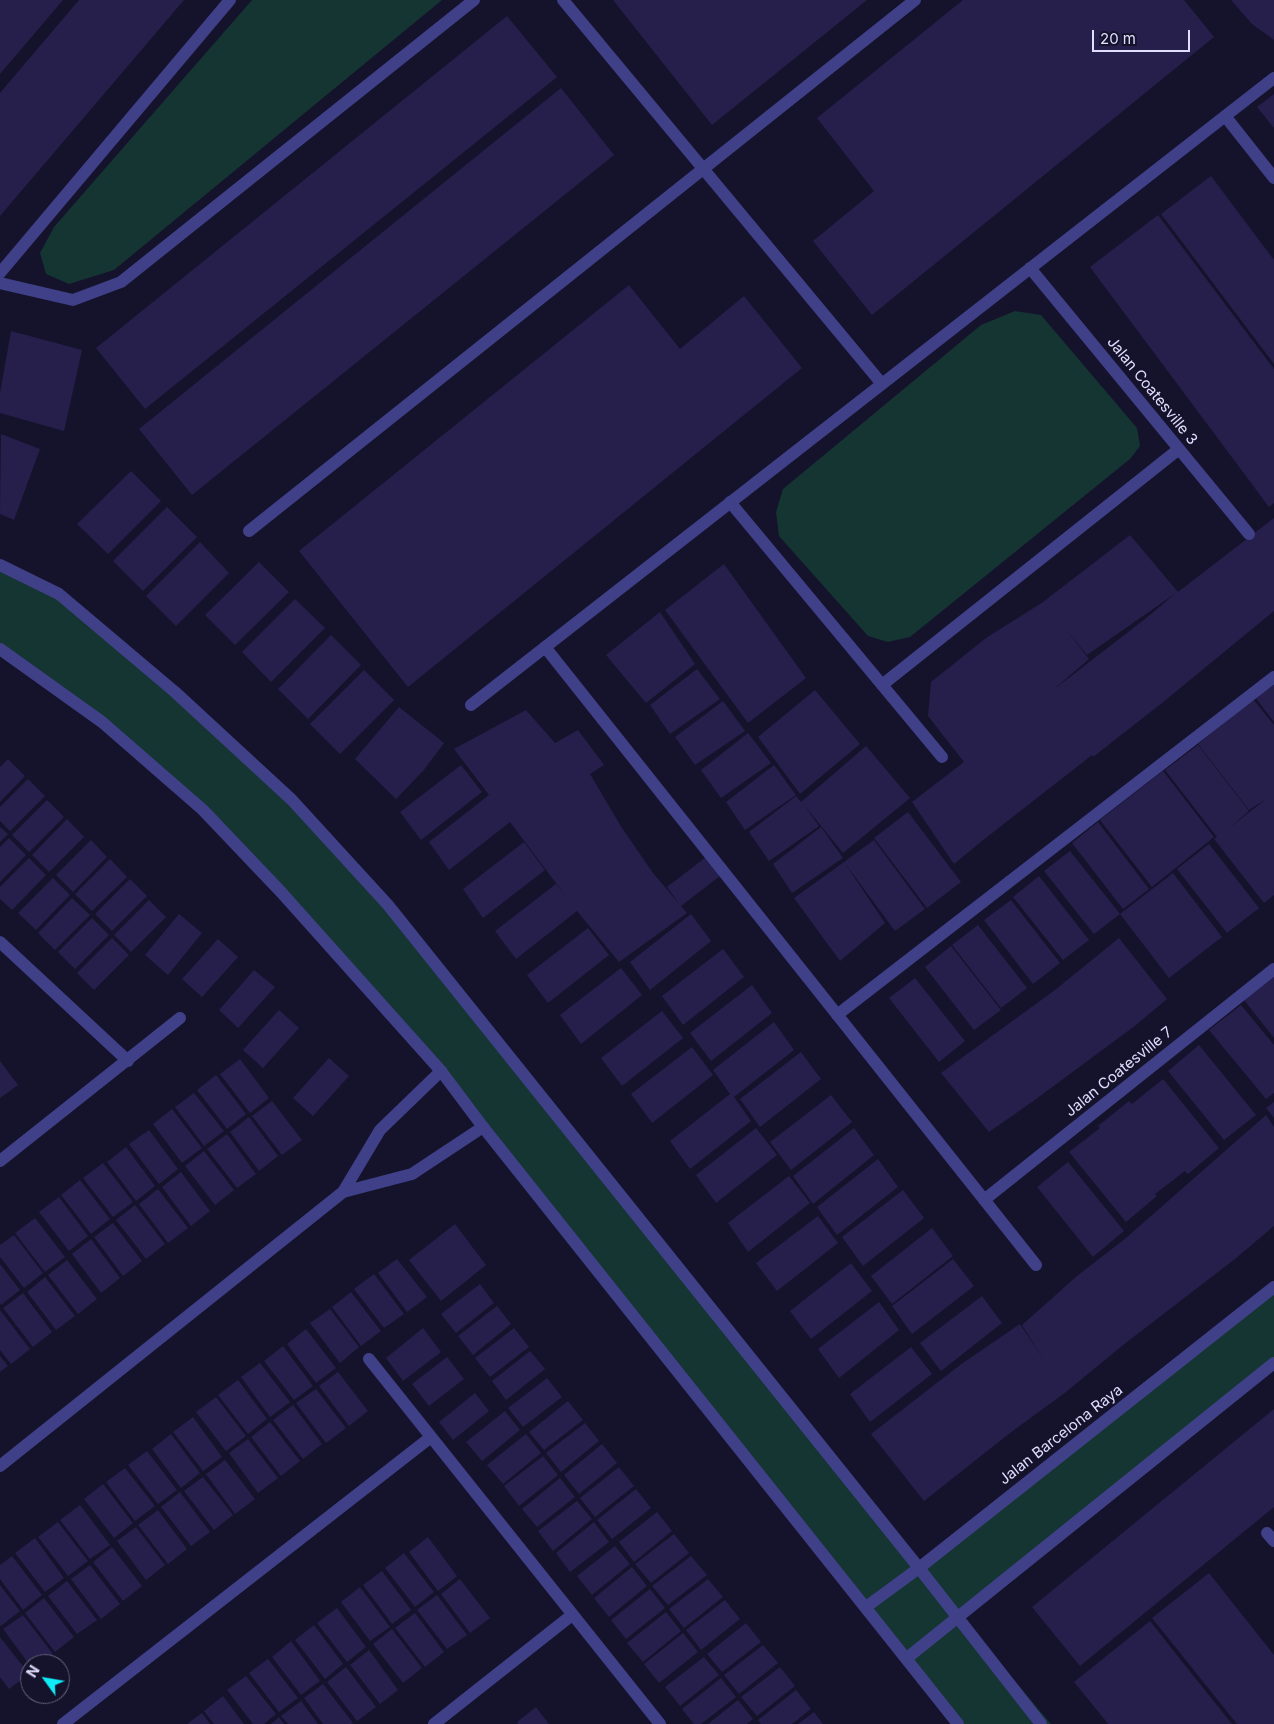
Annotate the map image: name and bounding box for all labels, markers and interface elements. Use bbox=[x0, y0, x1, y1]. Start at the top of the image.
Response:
scale bar bbox=[1094, 20, 1192, 52]
text: 20 m bbox=[1100, 29, 1136, 48]
street label: Jalan Coatesville 3 bbox=[1103, 333, 1201, 449]
street label: Jalan Coatesville 7 bbox=[1062, 1023, 1176, 1121]
street label: Jalan Barcelona Raya bbox=[996, 1381, 1126, 1489]
north arrow bbox=[20, 1654, 70, 1704]
text: N bbox=[23, 1662, 43, 1680]

